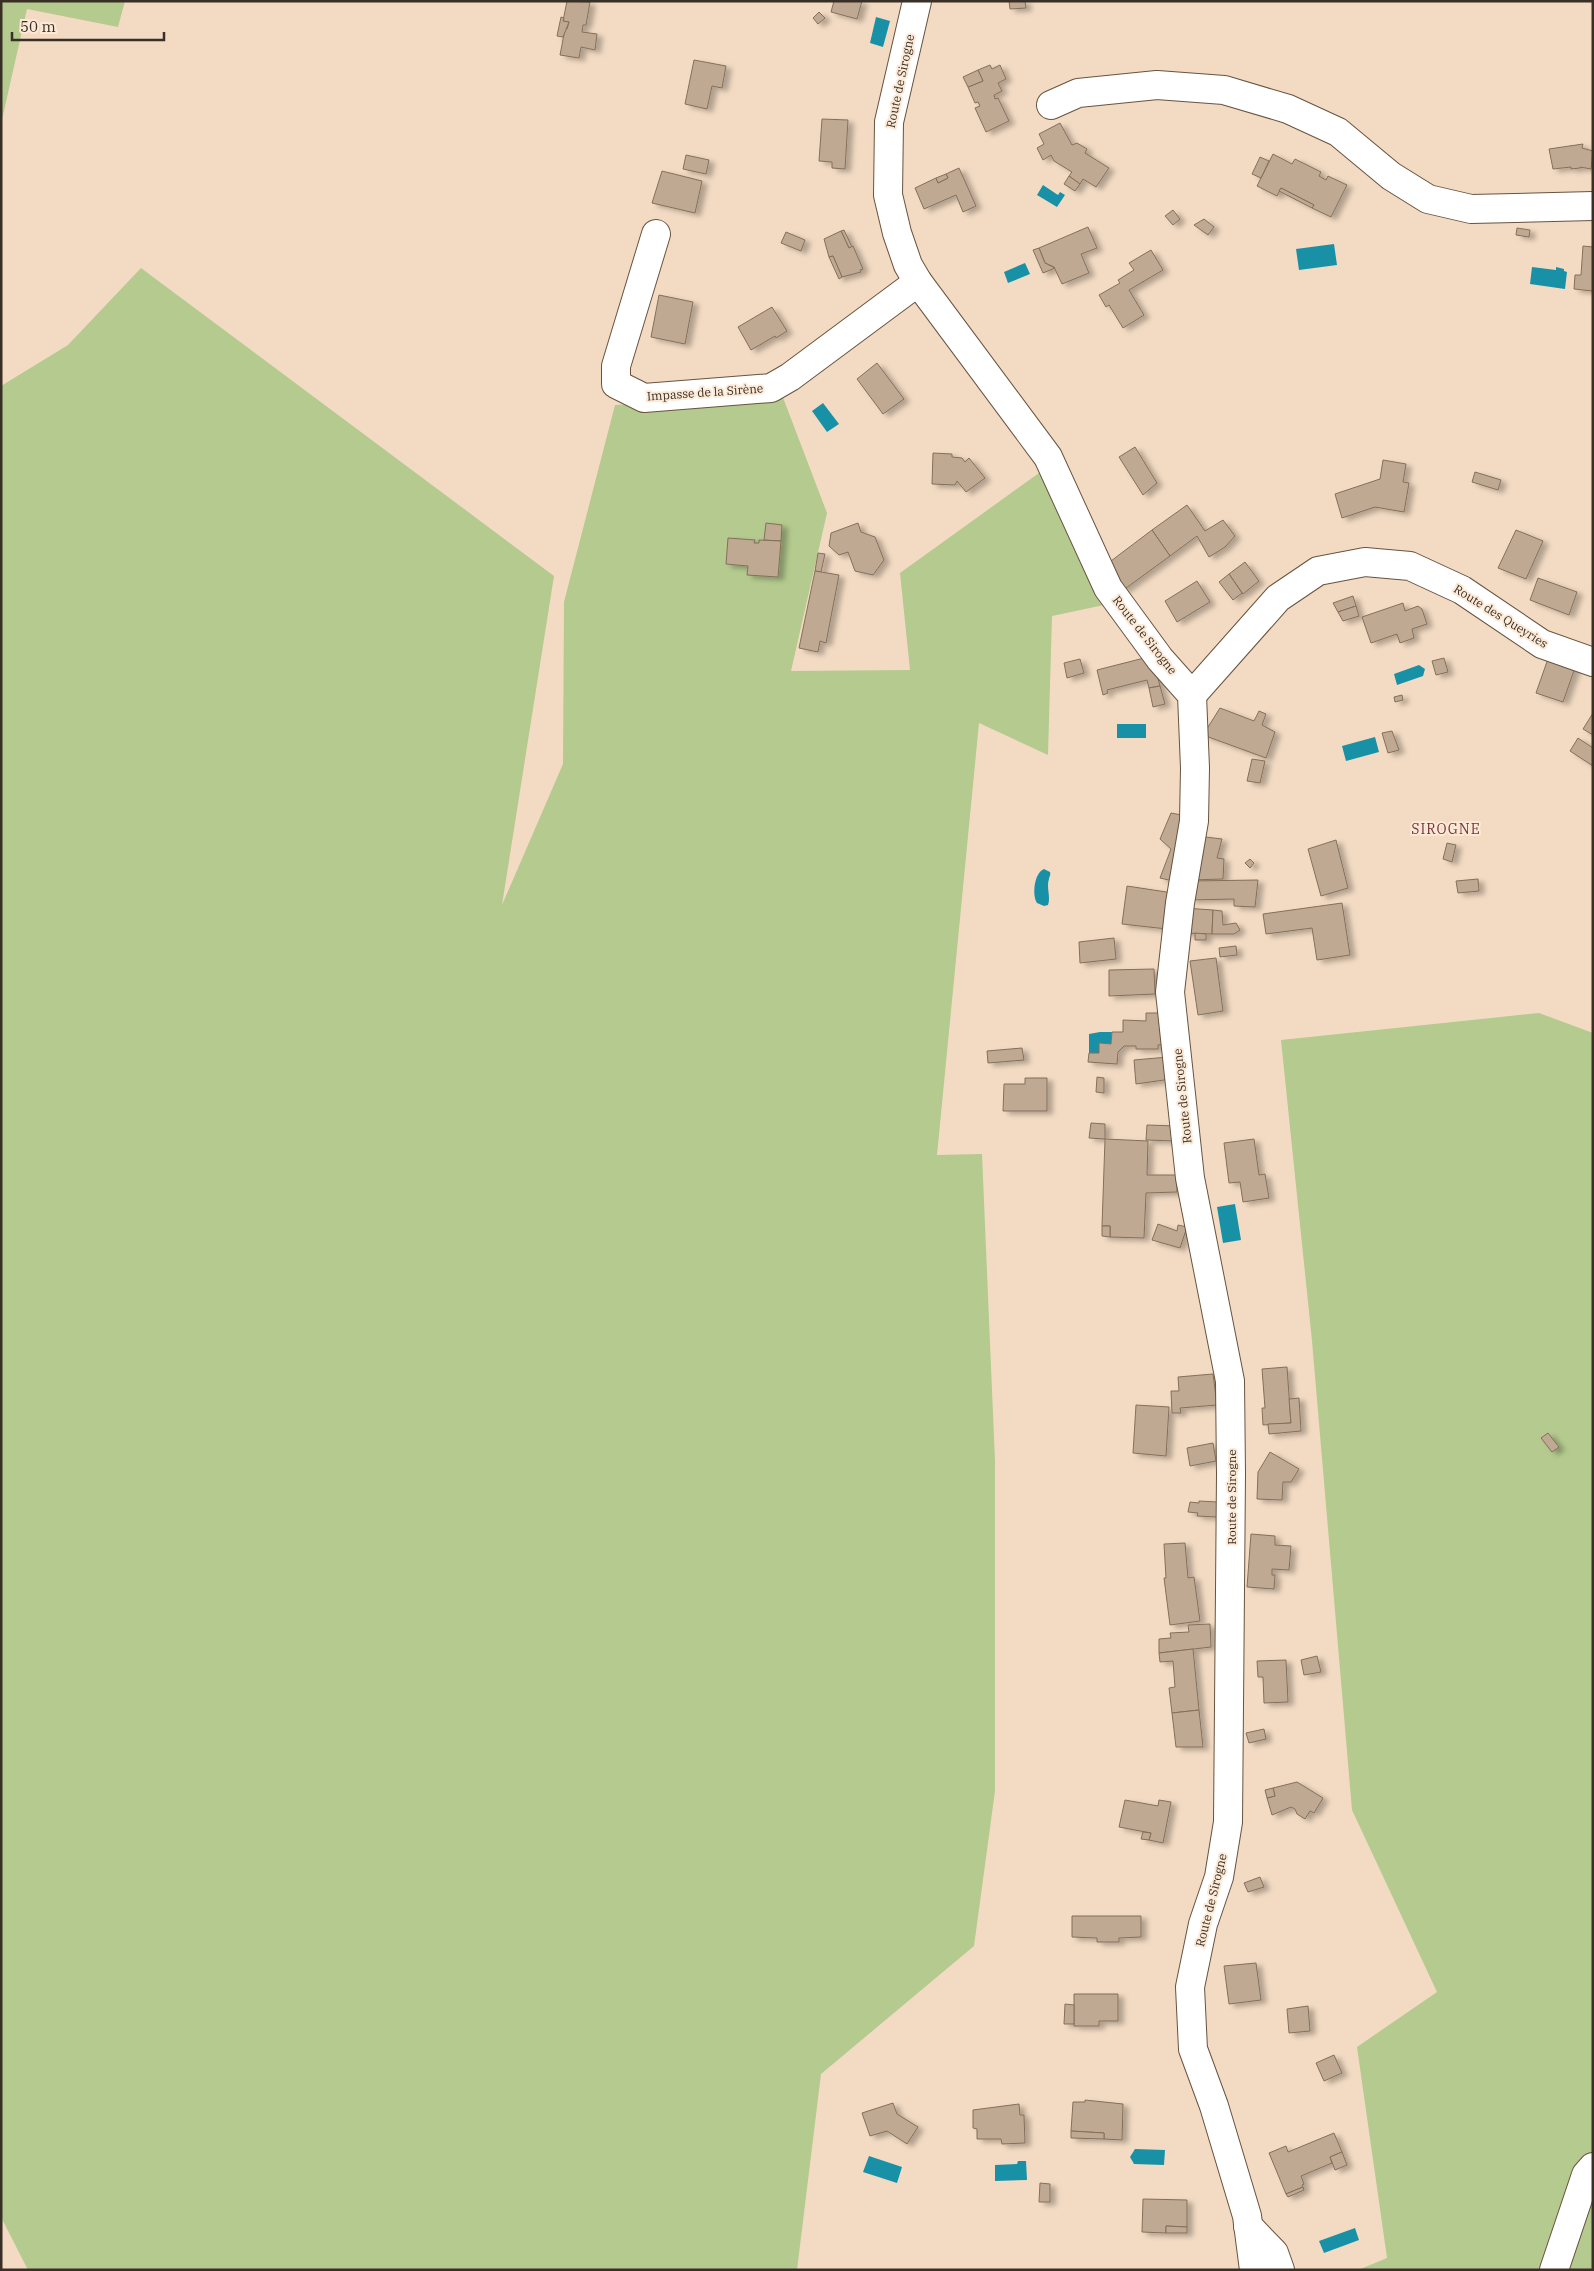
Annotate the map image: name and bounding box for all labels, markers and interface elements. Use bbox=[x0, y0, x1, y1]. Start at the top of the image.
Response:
scale bar bbox=[12, 10, 165, 42]
text: 50 m bbox=[20, 17, 56, 36]
street label: Route de Sirogne bbox=[883, 33, 917, 129]
street label: Impasse de la Sirène bbox=[646, 380, 764, 404]
street label: Route des Queyries bbox=[1451, 581, 1551, 651]
street label: Route de Sirogne bbox=[1110, 593, 1180, 677]
district label: SIROGNE bbox=[1411, 820, 1481, 838]
street label: Route de Sirogne bbox=[1170, 1048, 1194, 1144]
street label: Route de Sirogne bbox=[1224, 1449, 1239, 1545]
street label: Route de Sirogne bbox=[1192, 1852, 1230, 1948]

